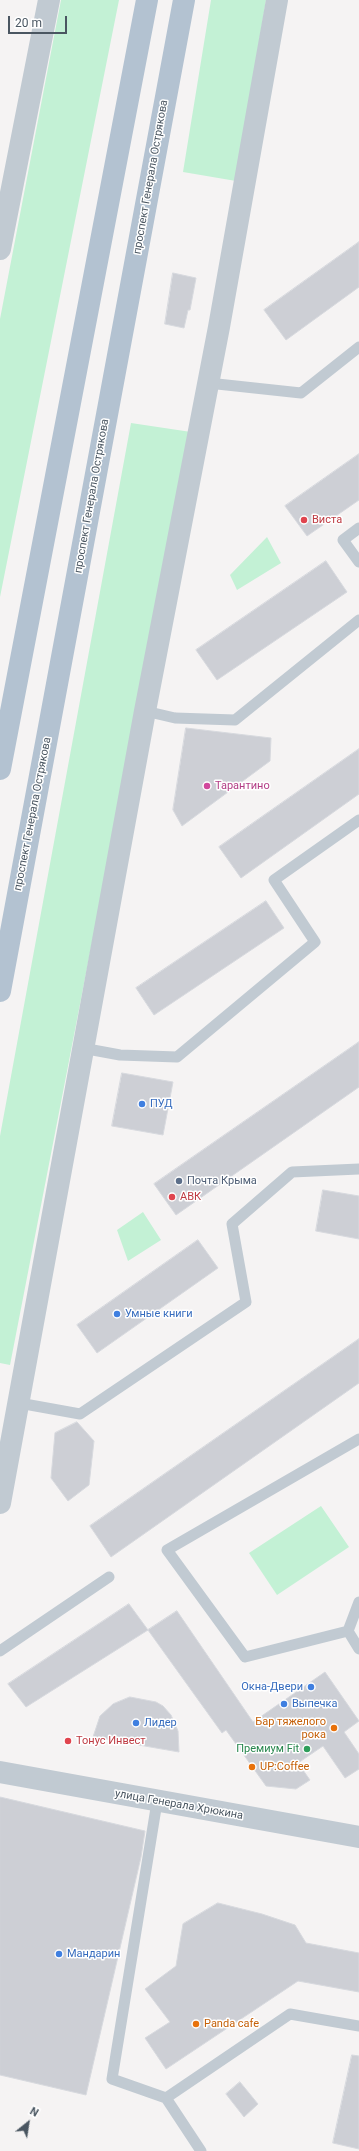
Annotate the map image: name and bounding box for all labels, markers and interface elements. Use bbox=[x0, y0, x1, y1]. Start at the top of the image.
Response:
scale bar bbox=[10, 8, 69, 34]
text: 20 m bbox=[15, 16, 42, 30]
street label: проспект Генерала Острякова bbox=[131, 99, 171, 255]
street label: проспект Генерала Острякова bbox=[72, 418, 112, 574]
place label: Виста bbox=[312, 513, 342, 527]
marker: Виста bbox=[299, 515, 309, 525]
street label: проспект Генерала Острякова bbox=[12, 736, 54, 892]
place label: Тарантино bbox=[215, 779, 270, 793]
marker: Тарантино bbox=[202, 781, 212, 791]
place label: ПУД bbox=[150, 1097, 173, 1111]
marker: ПУД bbox=[137, 1099, 147, 1109]
place label: Почта Крыма bbox=[187, 1174, 257, 1188]
marker: Почта Крыма bbox=[174, 1176, 184, 1186]
place label: АВК bbox=[180, 1190, 201, 1204]
marker: АВК bbox=[167, 1192, 177, 1202]
place label: Умные книги bbox=[125, 1307, 193, 1321]
marker: Умные книги bbox=[112, 1309, 122, 1319]
place label: Окна-Двери bbox=[241, 1680, 303, 1694]
marker: Окна-Двери bbox=[306, 1682, 316, 1692]
place label: Выпечка bbox=[292, 1697, 337, 1711]
marker: Выпечка bbox=[279, 1699, 289, 1709]
place label: Бар тяжелого рока bbox=[255, 1715, 326, 1741]
place label: Лидер bbox=[144, 1716, 177, 1730]
marker: Лидер bbox=[131, 1718, 141, 1728]
marker: Бар тяжелого рока bbox=[329, 1723, 339, 1733]
place label: Тонус Инвест bbox=[76, 1734, 146, 1748]
marker: Тонус Инвест bbox=[63, 1736, 73, 1746]
place label: Премиум Fit bbox=[236, 1742, 299, 1756]
marker: Премиум Fit bbox=[302, 1744, 312, 1754]
place label: UP:Coffee bbox=[260, 1760, 309, 1774]
marker: UP:Coffee bbox=[247, 1762, 257, 1772]
street label: улица Генерала Хрюкина bbox=[114, 1787, 244, 1823]
place label: Мандарин bbox=[67, 1947, 120, 1961]
marker: Мандарин bbox=[54, 1949, 64, 1959]
place label: Panda cafe bbox=[204, 2017, 259, 2031]
marker: Panda cafe bbox=[191, 2019, 201, 2029]
north arrow bbox=[8, 2103, 48, 2143]
text: N bbox=[28, 2105, 41, 2120]

